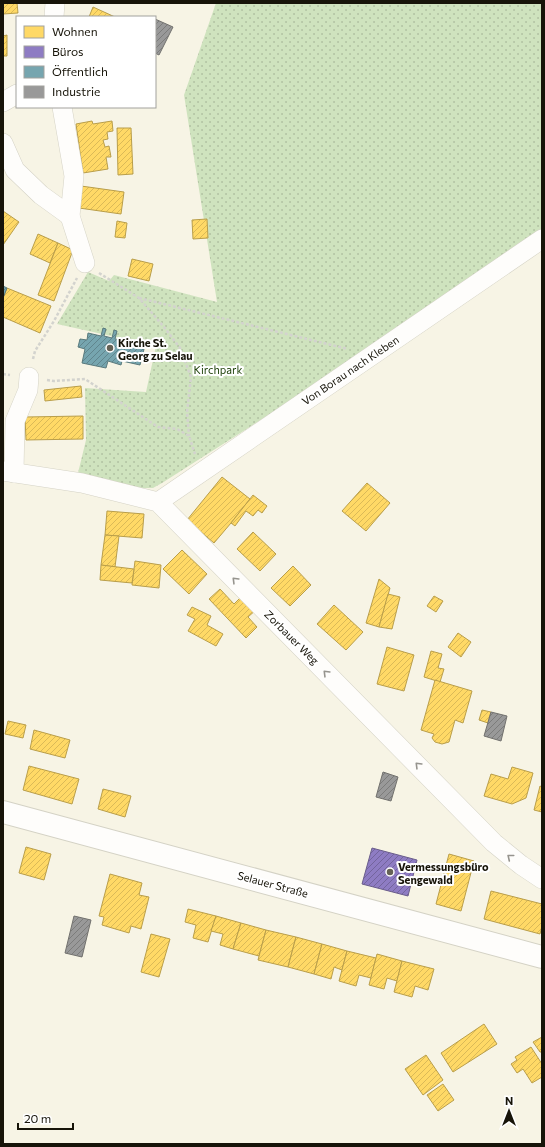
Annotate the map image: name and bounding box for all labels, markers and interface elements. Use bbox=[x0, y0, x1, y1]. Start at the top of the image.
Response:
legend bbox=[16, 16, 156, 108]
text: Wohnen bbox=[52, 24, 98, 38]
text: Büros bbox=[52, 44, 84, 58]
text: Öffentlich bbox=[52, 64, 108, 78]
text: Industrie bbox=[52, 84, 100, 98]
street label: Von Borau nach Kleben bbox=[299, 333, 401, 407]
place label: Kirche St. Georg zu Selau bbox=[118, 336, 193, 362]
marker: Kirche St. Georg zu Selau bbox=[105, 343, 115, 353]
park label: Kirchpark bbox=[194, 363, 242, 376]
one-way arrow bbox=[232, 577, 240, 585]
street label: Zorbauer Weg bbox=[262, 607, 322, 667]
one-way arrow bbox=[323, 670, 331, 678]
one-way arrow bbox=[415, 762, 422, 770]
one-way arrow bbox=[507, 854, 515, 861]
place label: Vermessungsbüro Sengewald bbox=[398, 860, 489, 886]
marker: Vermessungsbüro Sengewald bbox=[385, 867, 395, 877]
street label: Selauer Straße bbox=[236, 868, 310, 900]
north arrow bbox=[489, 1091, 529, 1131]
text: N bbox=[505, 1094, 513, 1107]
scale bar bbox=[18, 1105, 73, 1131]
text: 20 m bbox=[24, 1111, 51, 1125]

